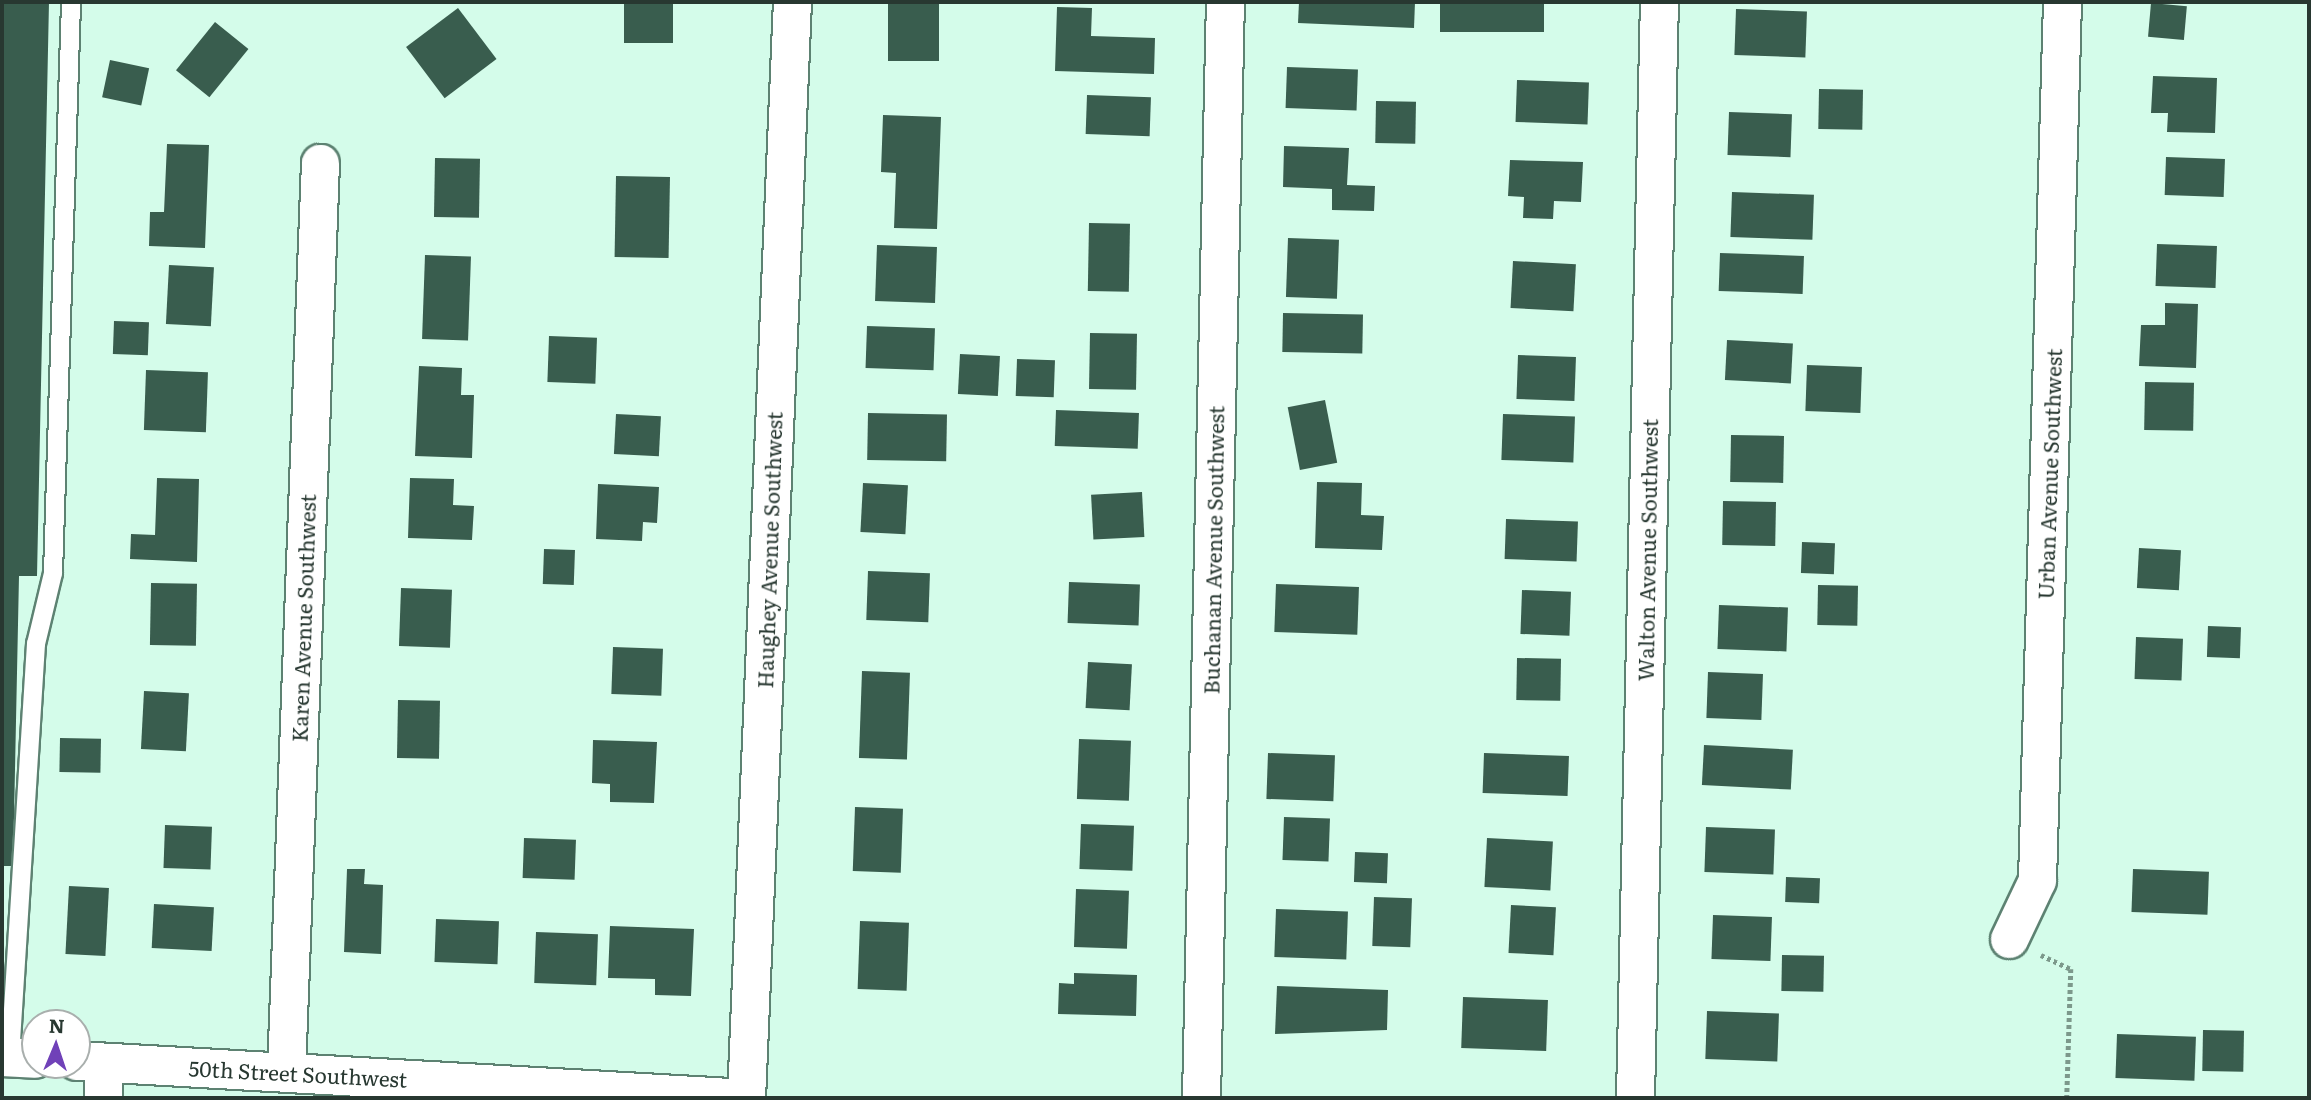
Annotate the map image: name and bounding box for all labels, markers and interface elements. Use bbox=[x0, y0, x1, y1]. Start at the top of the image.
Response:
street label: Urban Avenue Southwest bbox=[2032, 348, 2066, 600]
street label: Buchanan Avenue Southwest bbox=[1198, 405, 1228, 695]
street label: Haughey Avenue Southwest bbox=[752, 411, 786, 689]
street label: Walton Avenue Southwest bbox=[1632, 419, 1662, 681]
street label: Karen Avenue Southwest bbox=[286, 494, 320, 742]
north arrow bbox=[21, 1009, 91, 1079]
text: N bbox=[48, 1011, 65, 1039]
street label: 50th Street Southwest bbox=[188, 1055, 408, 1091]

